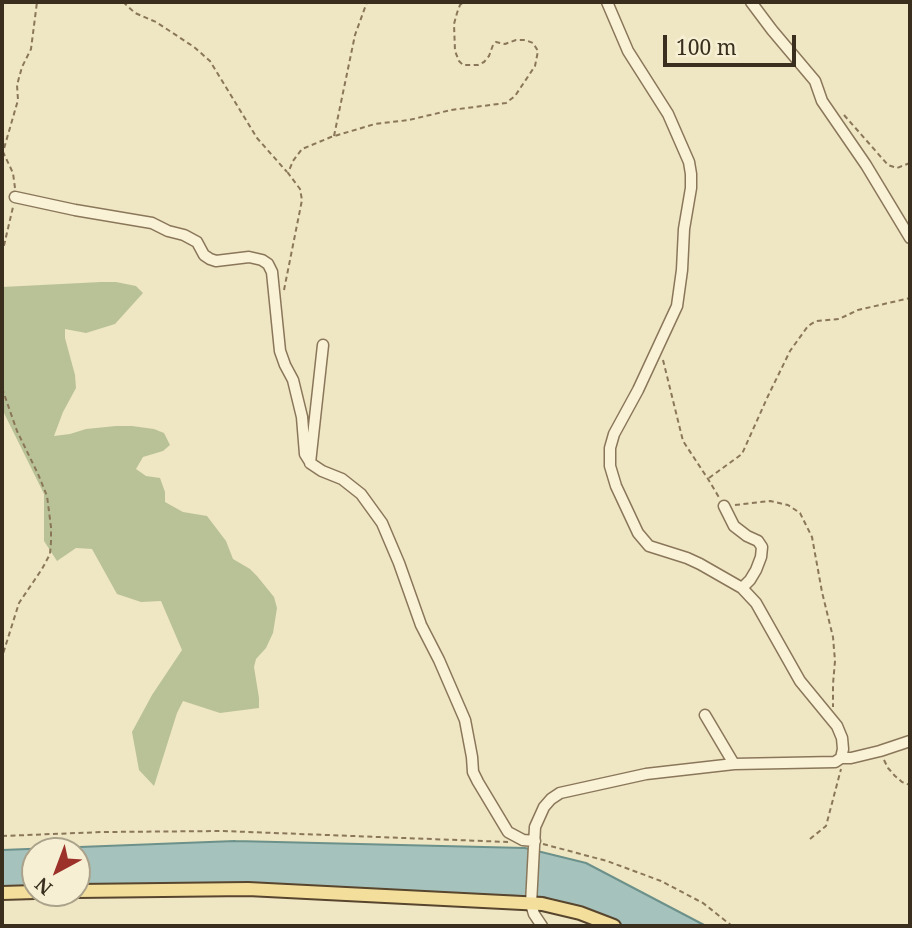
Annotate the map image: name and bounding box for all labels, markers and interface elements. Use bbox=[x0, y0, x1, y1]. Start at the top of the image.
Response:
scale bar bbox=[667, 21, 800, 65]
text: 100 m bbox=[676, 33, 737, 61]
north arrow bbox=[21, 837, 91, 907]
text: N bbox=[29, 872, 58, 901]

